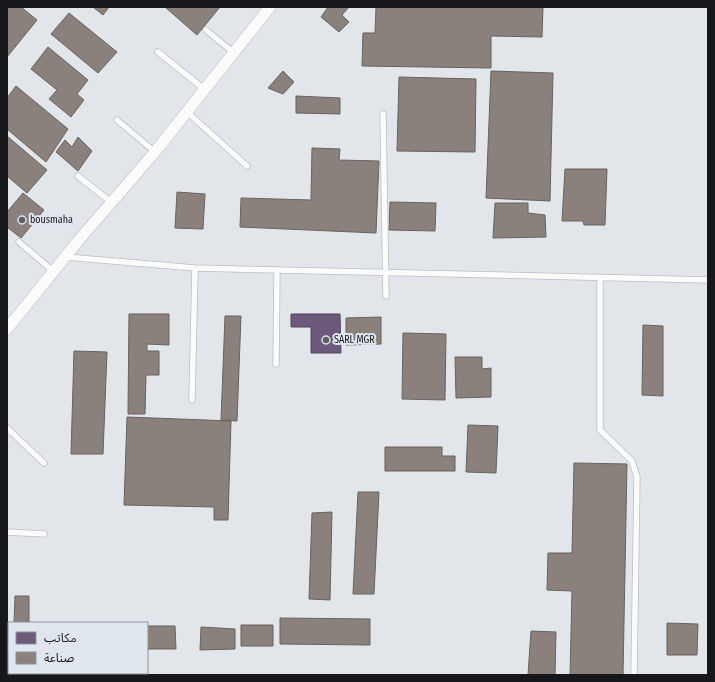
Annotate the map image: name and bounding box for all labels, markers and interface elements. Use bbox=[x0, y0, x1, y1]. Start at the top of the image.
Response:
place label: bousmaha bbox=[30, 214, 73, 226]
marker: bousmaha bbox=[17, 215, 27, 225]
place label: SARL MGR bbox=[334, 334, 375, 346]
marker: SARL MGR bbox=[321, 335, 331, 345]
legend bbox=[8, 622, 148, 674]
text: مكاتب bbox=[44, 631, 77, 645]
text: صناعة bbox=[44, 651, 74, 665]

